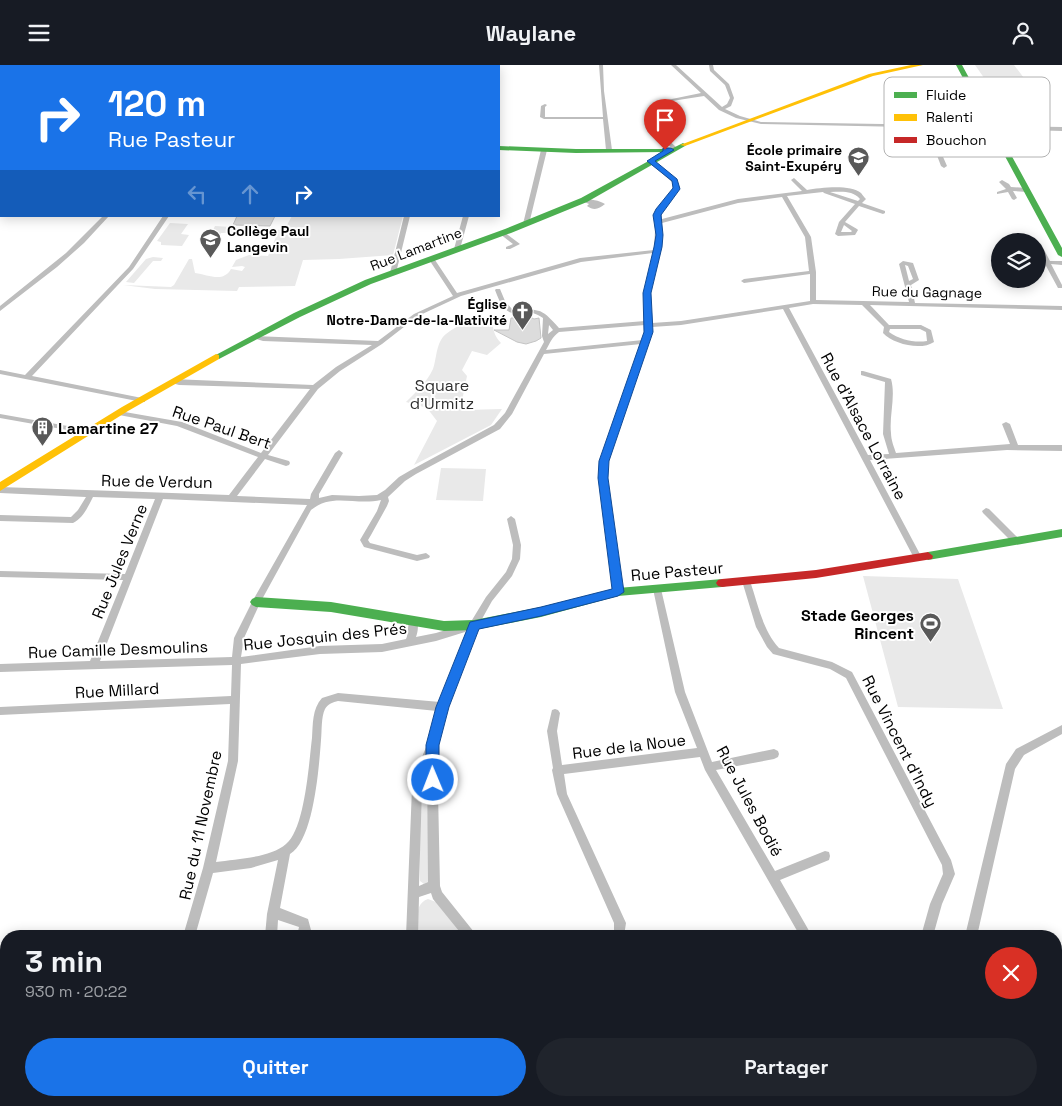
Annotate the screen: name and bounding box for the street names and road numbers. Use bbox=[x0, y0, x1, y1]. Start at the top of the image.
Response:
street label: Rue Lamartine bbox=[367, 223, 465, 275]
street label: Rue du Gagnage bbox=[872, 282, 982, 302]
street label: Rue d'Alsace Lorraine bbox=[816, 349, 911, 503]
street label: Rue Paul Bert bbox=[170, 401, 274, 454]
street label: Rue de Verdun bbox=[101, 470, 213, 493]
street label: Rue Jules Verne bbox=[87, 501, 152, 622]
street label: Rue Pasteur bbox=[630, 557, 724, 586]
street label: Rue Josquin des Prés bbox=[242, 617, 408, 656]
street label: Rue Camille Desmoulins bbox=[28, 636, 208, 663]
street label: Rue Vincent d'Indy bbox=[857, 672, 942, 811]
street label: Rue Millard bbox=[74, 678, 160, 703]
street label: Rue de la Noue bbox=[571, 729, 687, 764]
street label: Rue Jules Bodié bbox=[712, 742, 788, 860]
street label: Rue du 11 Novembre bbox=[174, 748, 227, 902]

